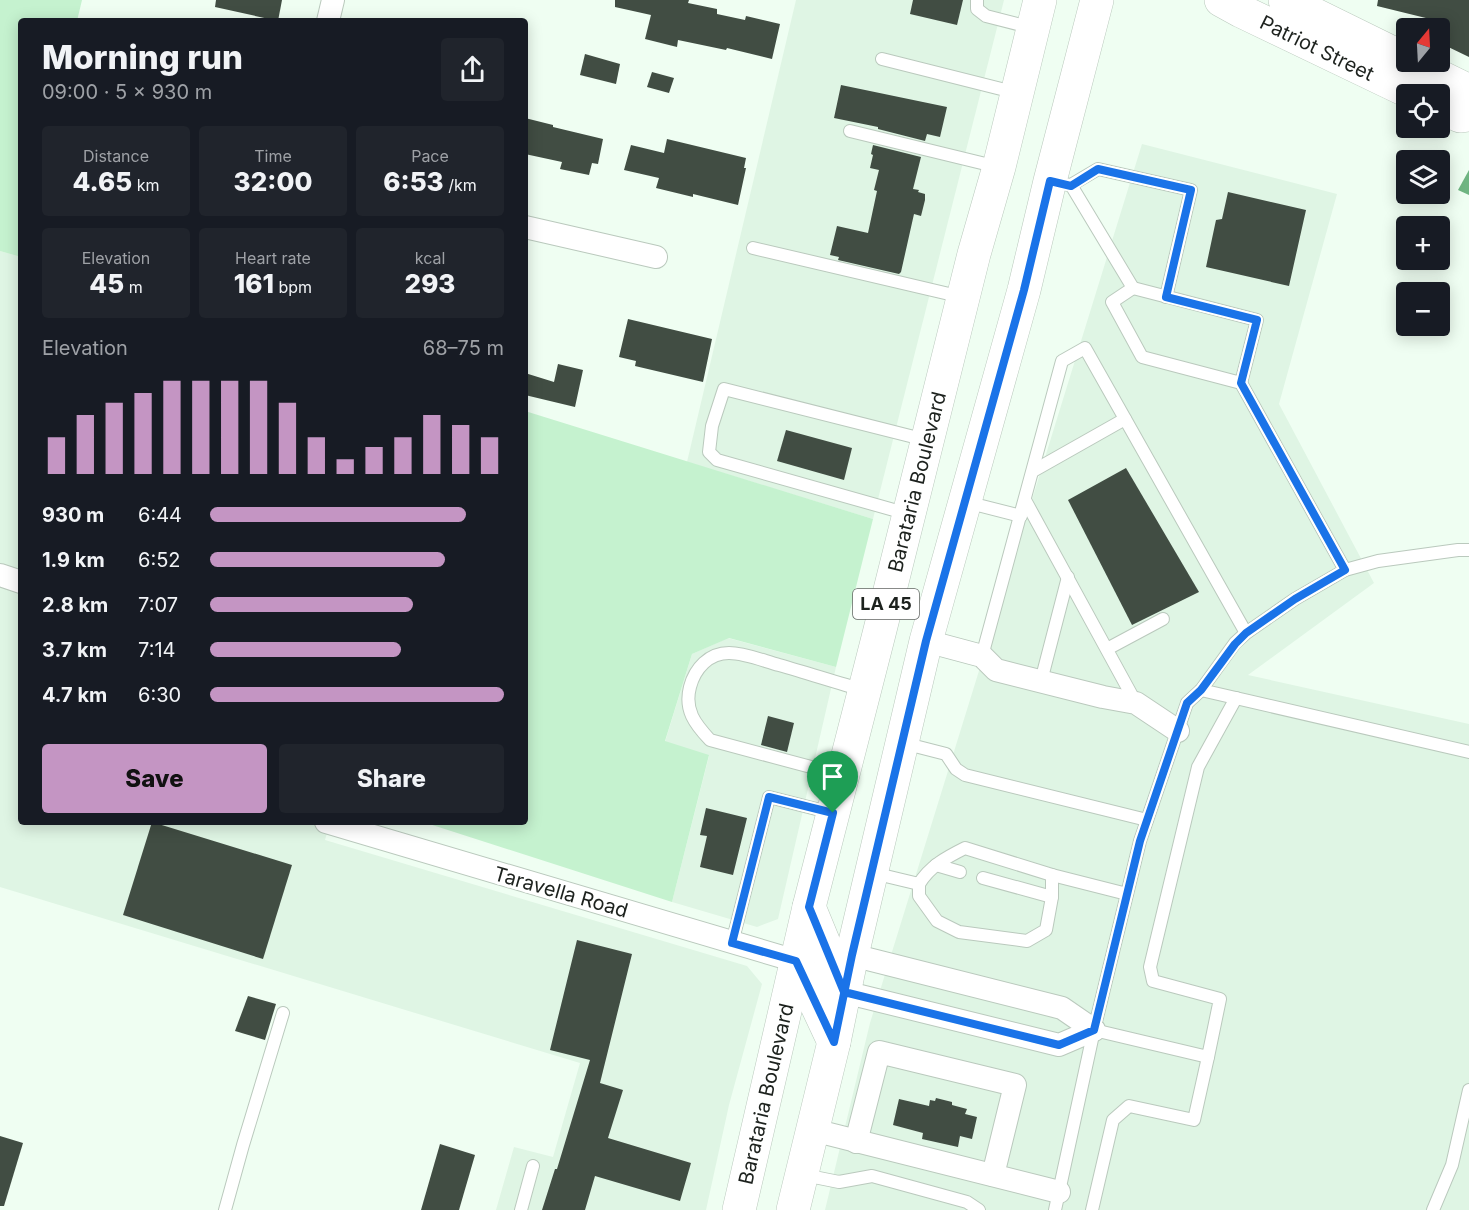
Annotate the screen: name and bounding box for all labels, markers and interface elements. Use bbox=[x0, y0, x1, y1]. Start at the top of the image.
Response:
street label: Patriot Street bbox=[1256, 10, 1378, 86]
north arrow bbox=[1396, 18, 1450, 72]
map controls bbox=[1396, 18, 1450, 336]
text: Morning run bbox=[42, 37, 243, 77]
button: share bbox=[441, 38, 504, 101]
text: 09:00 · 5 × 930 m bbox=[42, 80, 212, 104]
button: locate bbox=[1396, 84, 1450, 138]
text: Distance bbox=[83, 146, 149, 166]
text: Time bbox=[254, 146, 292, 166]
text: Pace bbox=[411, 146, 449, 166]
button: layers bbox=[1396, 150, 1450, 204]
text: 4.65 bbox=[73, 166, 132, 197]
text: 32:00 bbox=[234, 166, 312, 197]
text: 6:53 bbox=[383, 166, 444, 197]
text: km bbox=[132, 175, 159, 195]
text: /km bbox=[444, 175, 477, 195]
button: + bbox=[1396, 216, 1450, 270]
text: Elevation bbox=[82, 248, 150, 268]
text: Heart rate bbox=[235, 248, 311, 268]
text: kcal bbox=[415, 248, 445, 268]
text: 45 bbox=[89, 268, 124, 299]
text: 161 bbox=[234, 268, 274, 299]
text: 293 bbox=[405, 268, 455, 299]
text: m bbox=[124, 277, 143, 297]
text: bpm bbox=[274, 277, 312, 297]
button: − bbox=[1396, 282, 1450, 336]
text: Elevation bbox=[42, 336, 128, 360]
text: 68–75 m bbox=[423, 336, 504, 360]
street label: Barataria Boulevard bbox=[883, 389, 951, 575]
text: 930 m bbox=[42, 503, 104, 527]
text: 6:44 bbox=[138, 503, 182, 527]
text: 1.9 km bbox=[42, 548, 105, 572]
text: 6:52 bbox=[138, 548, 181, 572]
road number: LA 45 bbox=[853, 589, 919, 619]
text: 2.8 km bbox=[42, 593, 108, 617]
text: 7:07 bbox=[138, 593, 178, 617]
text: 3.7 km bbox=[42, 638, 107, 662]
text: 7:14 bbox=[138, 638, 175, 662]
text: 4.7 km bbox=[42, 683, 107, 707]
text: 6:30 bbox=[138, 683, 181, 707]
button: Save bbox=[42, 744, 267, 813]
button: Share bbox=[279, 744, 504, 813]
pin bbox=[807, 751, 858, 813]
icon: arrive bbox=[816, 760, 849, 793]
street label: Taravella Road bbox=[491, 861, 631, 923]
street label: Barataria Boulevard bbox=[733, 1001, 799, 1187]

